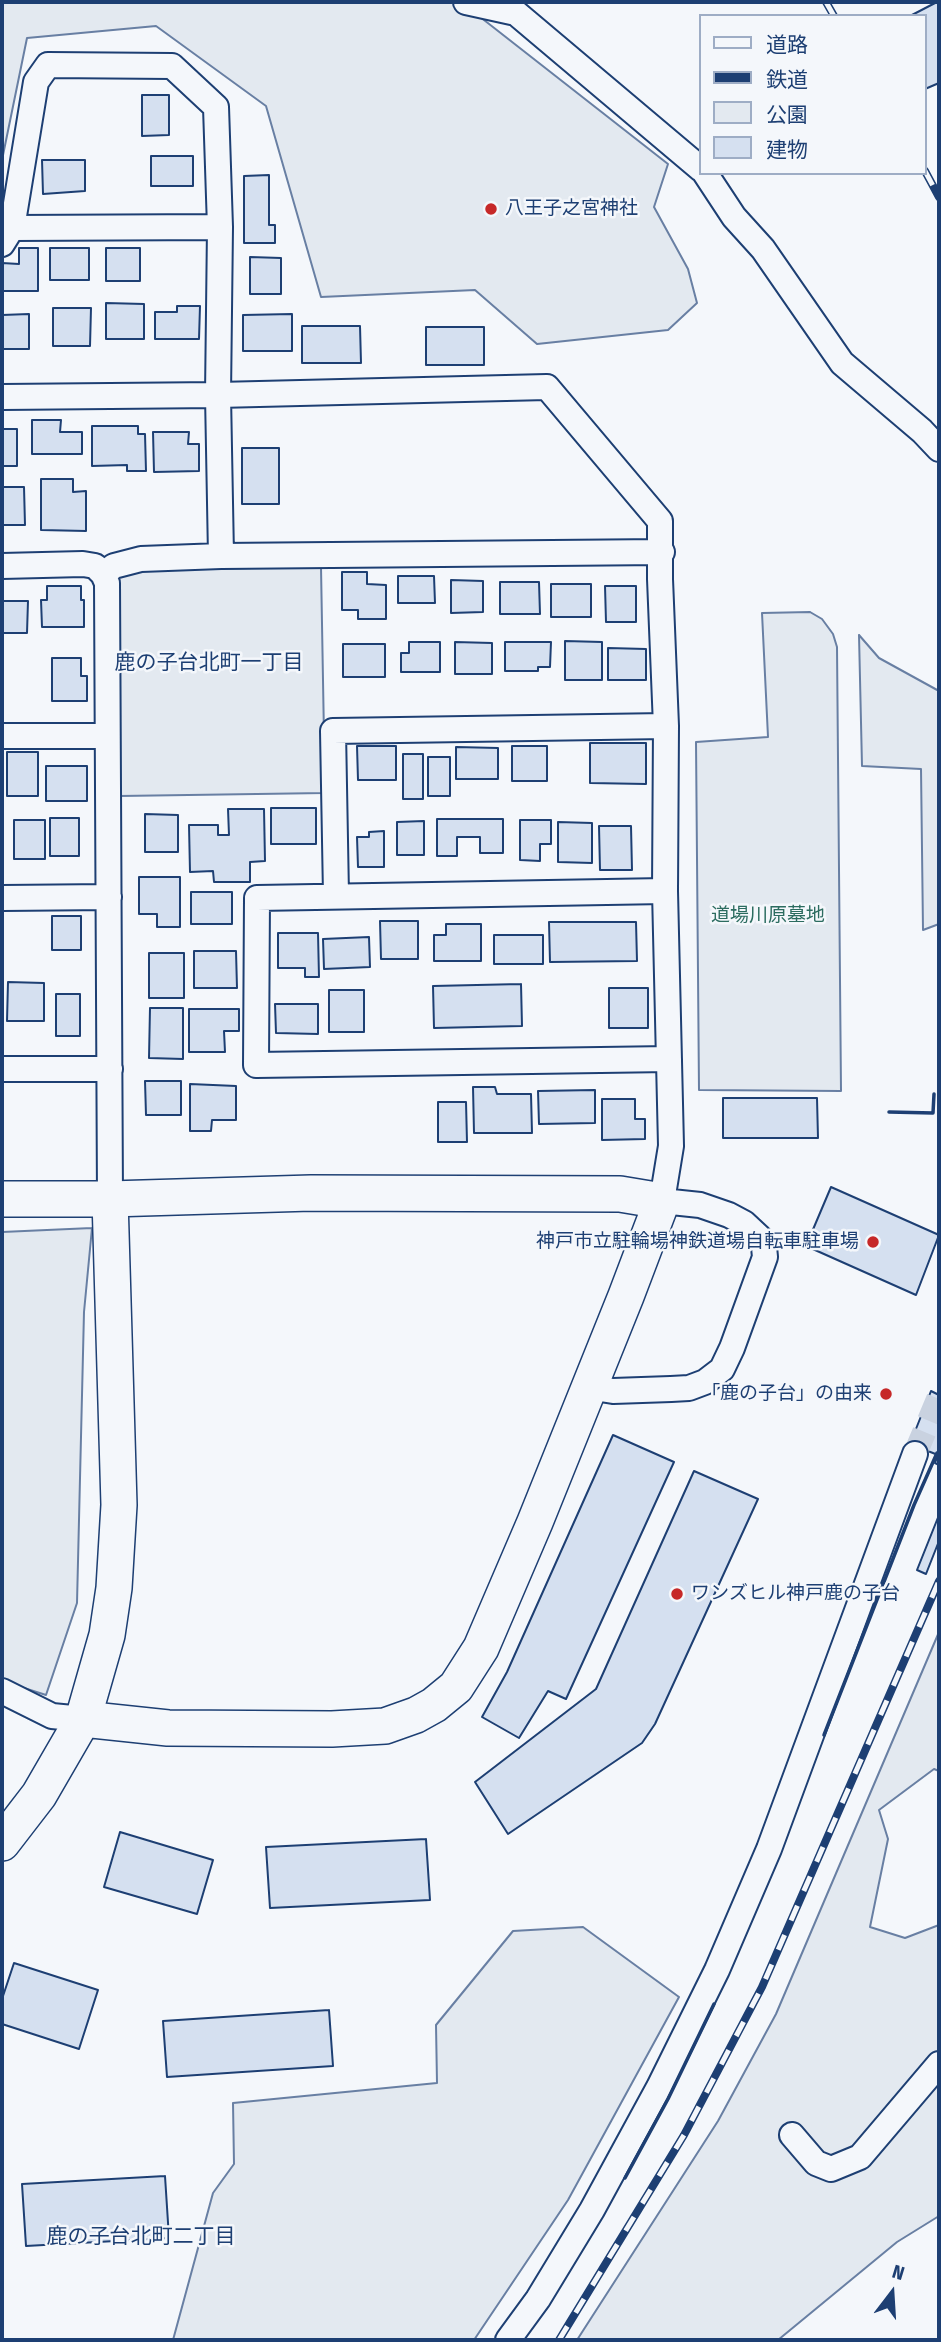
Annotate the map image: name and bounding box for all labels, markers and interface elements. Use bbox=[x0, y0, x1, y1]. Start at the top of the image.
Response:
legend bbox=[699, 14, 927, 175]
text: 道路 bbox=[766, 32, 808, 58]
text: 鉄道 bbox=[766, 67, 808, 93]
text: 公園 bbox=[766, 102, 808, 128]
text: 建物 bbox=[766, 137, 808, 163]
place label: 八王子之宮神社 bbox=[505, 198, 638, 220]
marker: 八王子之宮神社 bbox=[483, 201, 499, 217]
district label: 鹿の子台北町一丁目 bbox=[115, 650, 303, 676]
park label: 道場川原墓地 bbox=[711, 905, 825, 927]
place label: 神戸市立駐輪場神鉄道場自転車駐車場 bbox=[536, 1231, 859, 1253]
marker: 神戸市立駐輪場神鉄道場自転車駐車場 bbox=[865, 1234, 881, 1250]
place label: 「鹿の子台」の由来 bbox=[701, 1383, 872, 1405]
marker: 「鹿の子台」の由来 bbox=[878, 1386, 894, 1402]
place label: ワンズヒル神戸鹿の子台 bbox=[691, 1583, 900, 1605]
marker: ワンズヒル神戸鹿の子台 bbox=[669, 1586, 685, 1602]
district label: 鹿の子台北町二丁目 bbox=[47, 2224, 235, 2250]
north arrow bbox=[857, 2258, 927, 2328]
text: N bbox=[889, 2260, 907, 2285]

